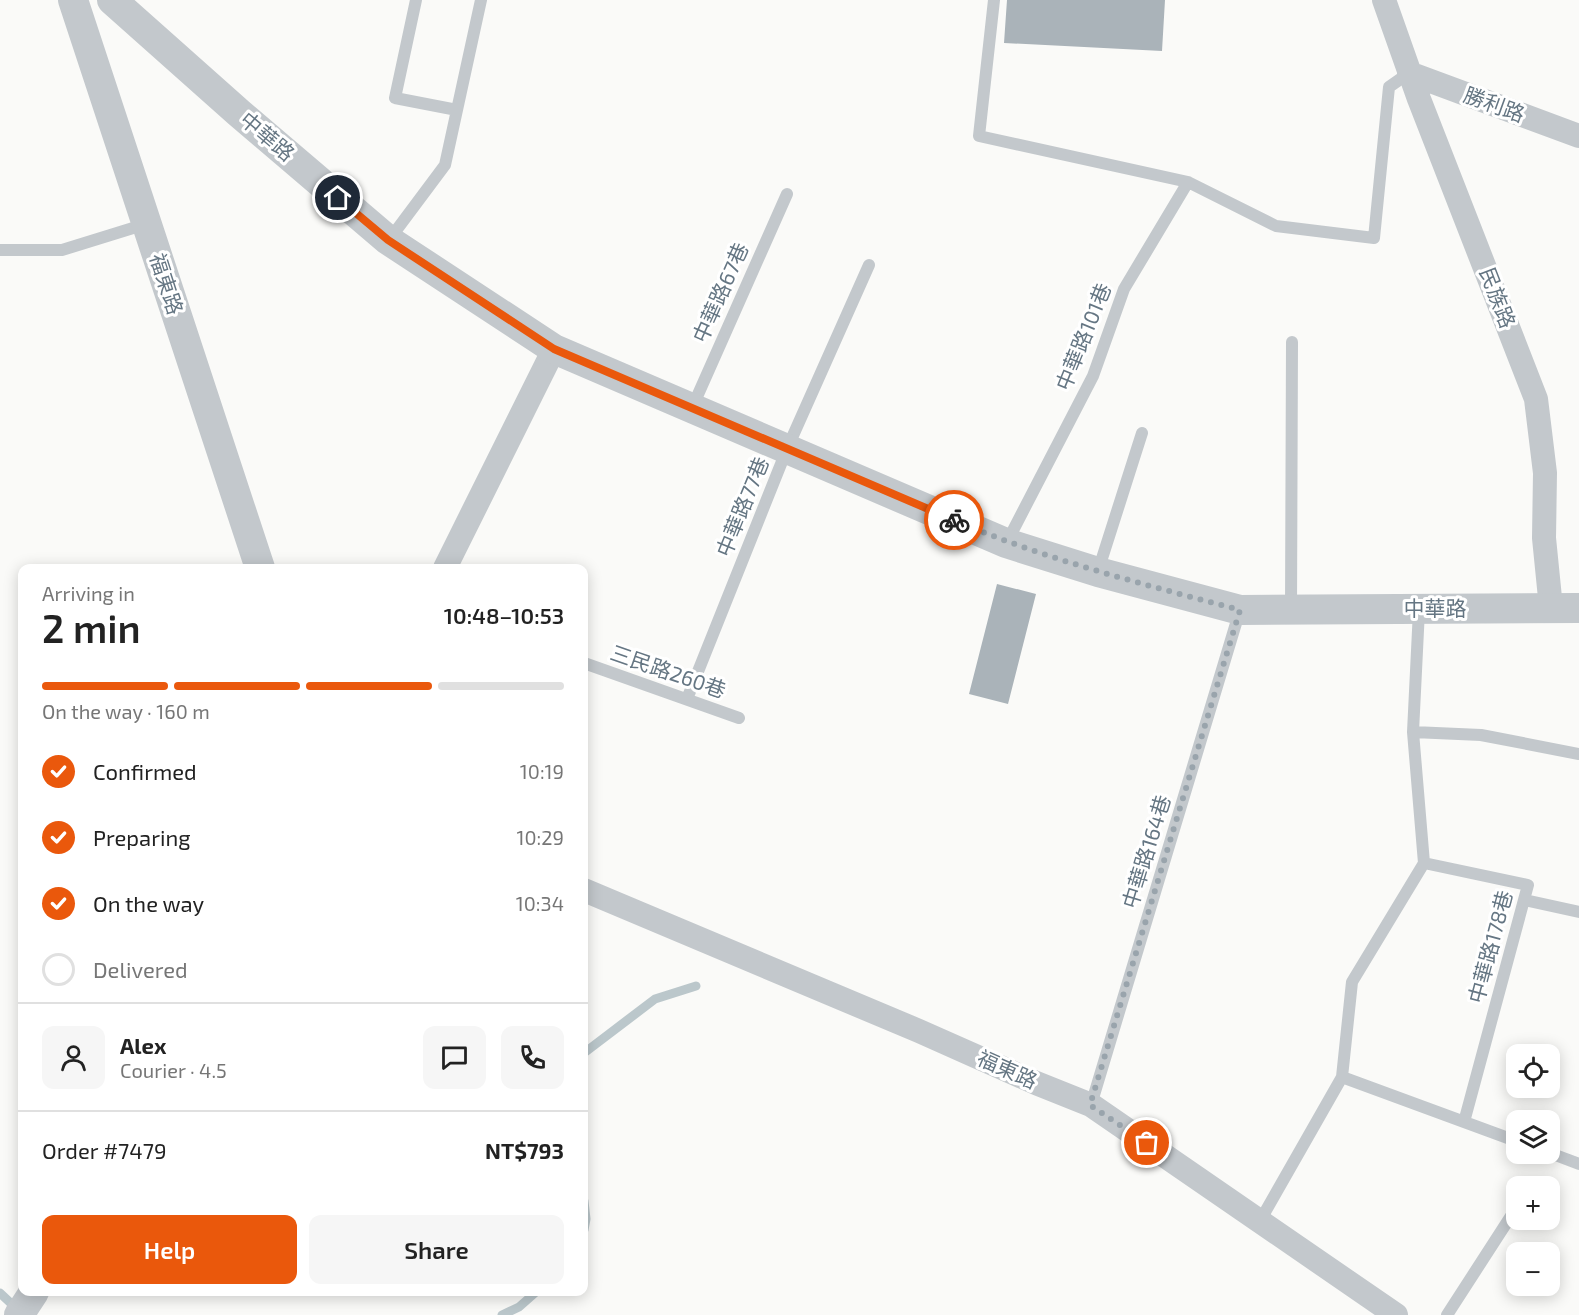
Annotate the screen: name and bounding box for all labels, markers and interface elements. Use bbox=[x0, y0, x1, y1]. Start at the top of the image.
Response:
street label: 勝利路 bbox=[1461, 81, 1528, 126]
street label: 中華路 bbox=[236, 106, 300, 166]
pin bbox=[312, 172, 363, 223]
icon: home bbox=[321, 181, 354, 214]
street label: 中華路67巷 bbox=[686, 239, 753, 346]
street label: 福東路 bbox=[146, 250, 189, 317]
street label: 民族路 bbox=[1475, 264, 1521, 331]
street label: 中華路101巷 bbox=[1050, 279, 1115, 394]
street label: 中華路77巷 bbox=[710, 453, 773, 560]
courier bbox=[924, 490, 984, 550]
icon: bike bbox=[938, 504, 971, 537]
text: Arriving in bbox=[42, 581, 135, 605]
street label: 中華路 bbox=[1404, 595, 1467, 620]
text: 10:48–10:53 bbox=[444, 602, 564, 628]
text: 2 min bbox=[42, 604, 141, 651]
street label: 三民路260巷 bbox=[607, 639, 730, 702]
text: On the way · 160 m bbox=[42, 699, 210, 723]
icon: check bbox=[42, 755, 75, 788]
text: Confirmed bbox=[93, 758, 197, 784]
text: 10:19 bbox=[520, 759, 564, 783]
street label: 中華路164巷 bbox=[1116, 792, 1175, 911]
icon: check bbox=[42, 821, 75, 854]
text: Preparing bbox=[93, 824, 191, 850]
text: 10:29 bbox=[517, 825, 564, 849]
icon: check bbox=[42, 887, 75, 920]
street label: 中華路178巷 bbox=[1462, 887, 1517, 1006]
text: On the way bbox=[93, 890, 204, 916]
text: 10:34 bbox=[516, 891, 564, 915]
text: Delivered bbox=[93, 956, 188, 982]
button: person bbox=[42, 1026, 105, 1089]
button: chat bbox=[423, 1026, 486, 1089]
button: phone bbox=[501, 1026, 564, 1089]
text: Alex bbox=[120, 1032, 166, 1058]
street label: 福東路 bbox=[974, 1044, 1041, 1093]
map controls bbox=[1506, 1044, 1560, 1296]
button: locate bbox=[1506, 1044, 1560, 1098]
text: Courier · 4.5 bbox=[120, 1058, 227, 1082]
button: layers bbox=[1506, 1110, 1560, 1164]
pin bbox=[1121, 1117, 1172, 1168]
icon: bag bbox=[1130, 1126, 1163, 1159]
text: Order #7479 bbox=[42, 1137, 167, 1163]
text: NT$793 bbox=[485, 1137, 564, 1163]
button: + bbox=[1506, 1176, 1560, 1230]
button: Help bbox=[42, 1215, 297, 1284]
button: Share bbox=[309, 1215, 564, 1284]
button: − bbox=[1506, 1242, 1560, 1296]

